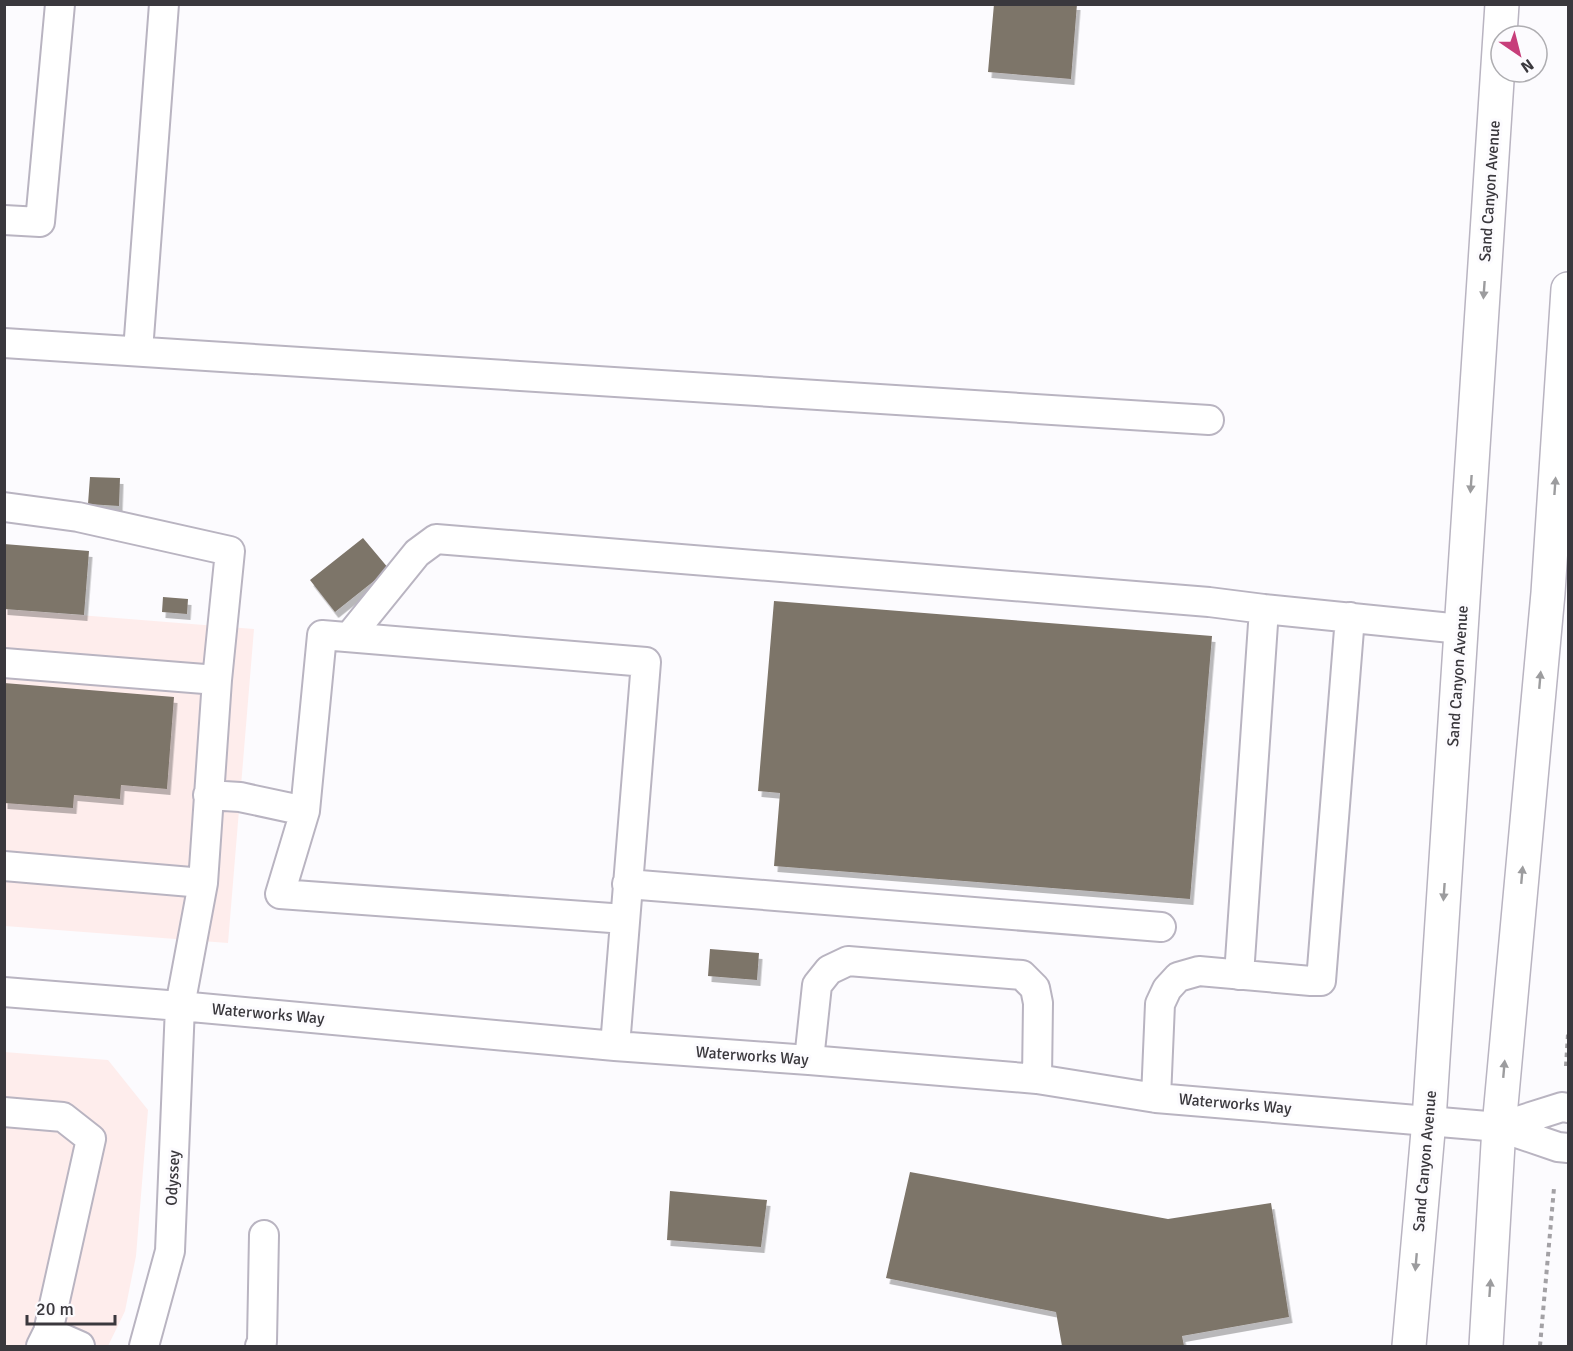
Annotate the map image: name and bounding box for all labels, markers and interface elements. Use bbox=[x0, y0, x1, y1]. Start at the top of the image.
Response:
north arrow bbox=[1489, 24, 1549, 84]
text: N bbox=[1517, 54, 1537, 77]
street label: Sand Canyon Avenue bbox=[1475, 120, 1505, 262]
one-way arrow bbox=[1479, 280, 1489, 299]
one-way arrow bbox=[1466, 475, 1476, 494]
one-way arrow bbox=[1551, 476, 1560, 495]
street label: Sand Canyon Avenue bbox=[1443, 605, 1473, 747]
one-way arrow bbox=[1535, 671, 1545, 690]
one-way arrow bbox=[1517, 865, 1527, 884]
one-way arrow bbox=[1439, 883, 1448, 902]
street label: Waterworks Way bbox=[211, 999, 326, 1029]
street label: Waterworks Way bbox=[695, 1042, 810, 1070]
one-way arrow bbox=[1499, 1059, 1509, 1078]
street label: Waterworks Way bbox=[1178, 1089, 1293, 1119]
street label: Sand Canyon Avenue bbox=[1409, 1090, 1441, 1232]
street label: Odyssey bbox=[162, 1149, 184, 1206]
one-way arrow bbox=[1411, 1253, 1421, 1272]
one-way arrow bbox=[1485, 1279, 1495, 1298]
scale bar bbox=[27, 1288, 116, 1326]
text: 20 m bbox=[36, 1298, 74, 1320]

